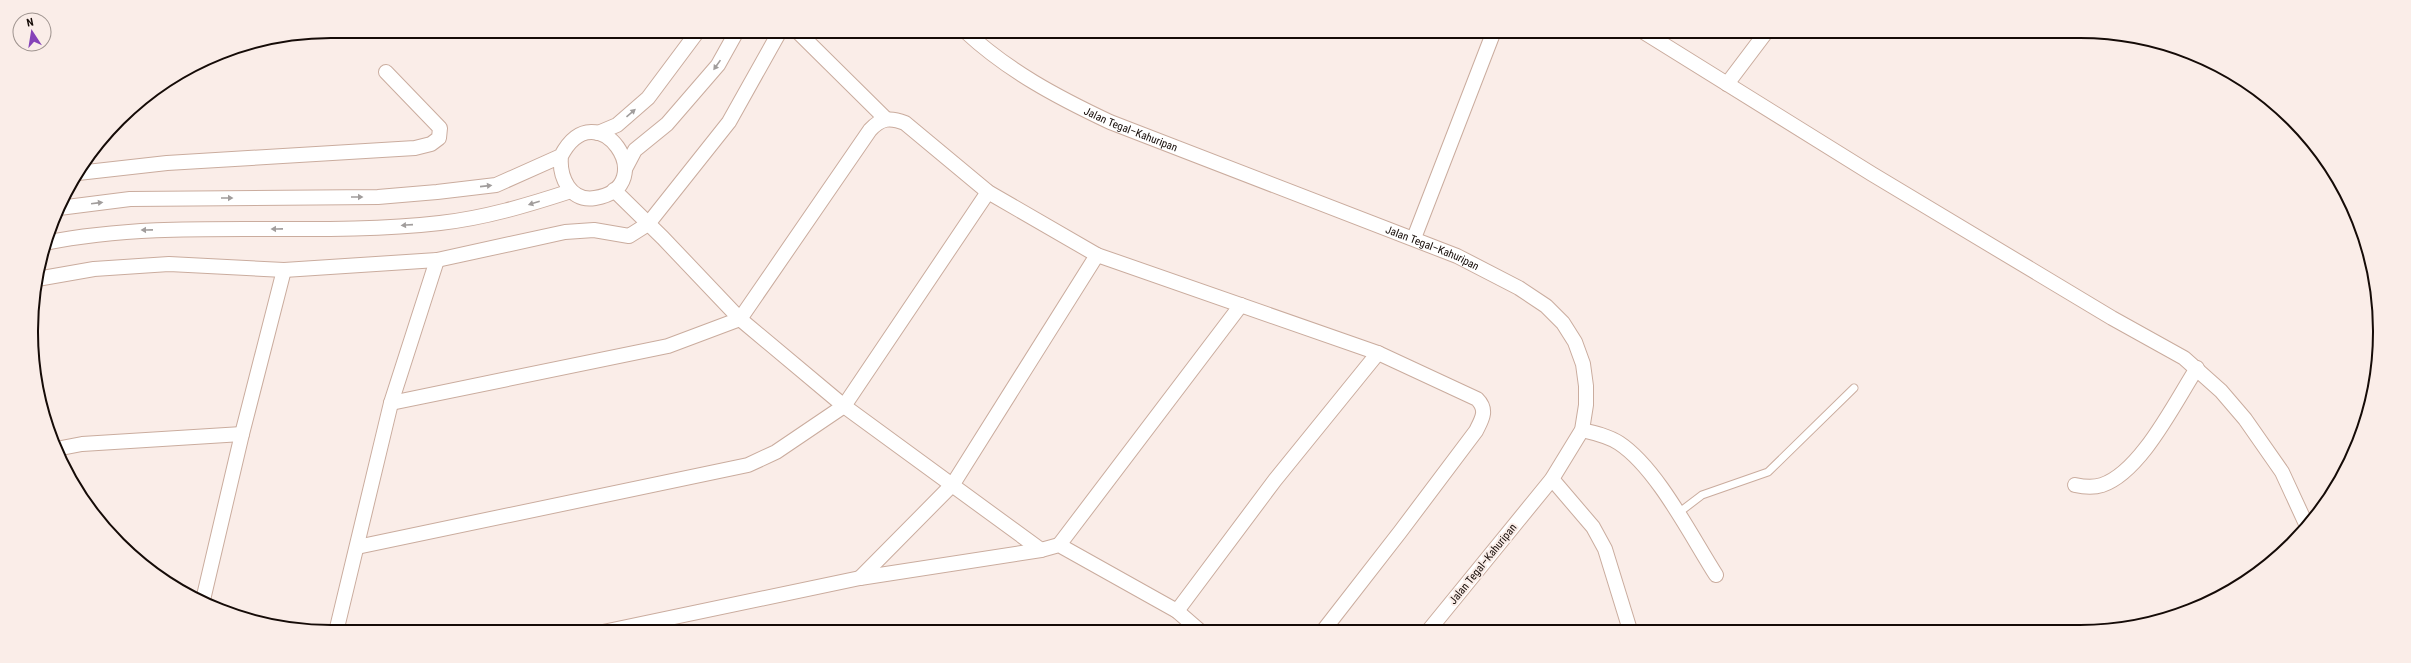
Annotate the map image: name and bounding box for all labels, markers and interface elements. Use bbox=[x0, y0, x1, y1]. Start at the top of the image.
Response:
north arrow bbox=[12, 12, 52, 52]
text: N bbox=[25, 16, 35, 30]
one-way arrow bbox=[713, 59, 721, 70]
street label: Jalan Tegal–Kahuripan bbox=[1082, 104, 1180, 154]
one-way arrow bbox=[626, 108, 636, 118]
one-way arrow bbox=[480, 183, 492, 189]
one-way arrow bbox=[351, 194, 364, 200]
one-way arrow bbox=[221, 195, 234, 201]
one-way arrow bbox=[91, 200, 103, 206]
one-way arrow bbox=[528, 200, 540, 206]
one-way arrow bbox=[401, 222, 413, 229]
street label: Jalan Tegal–Kahuripan bbox=[1384, 223, 1481, 273]
one-way arrow bbox=[271, 225, 283, 232]
one-way arrow bbox=[140, 227, 153, 233]
street label: Jalan Tegal–Kahuripan bbox=[1447, 521, 1519, 607]

